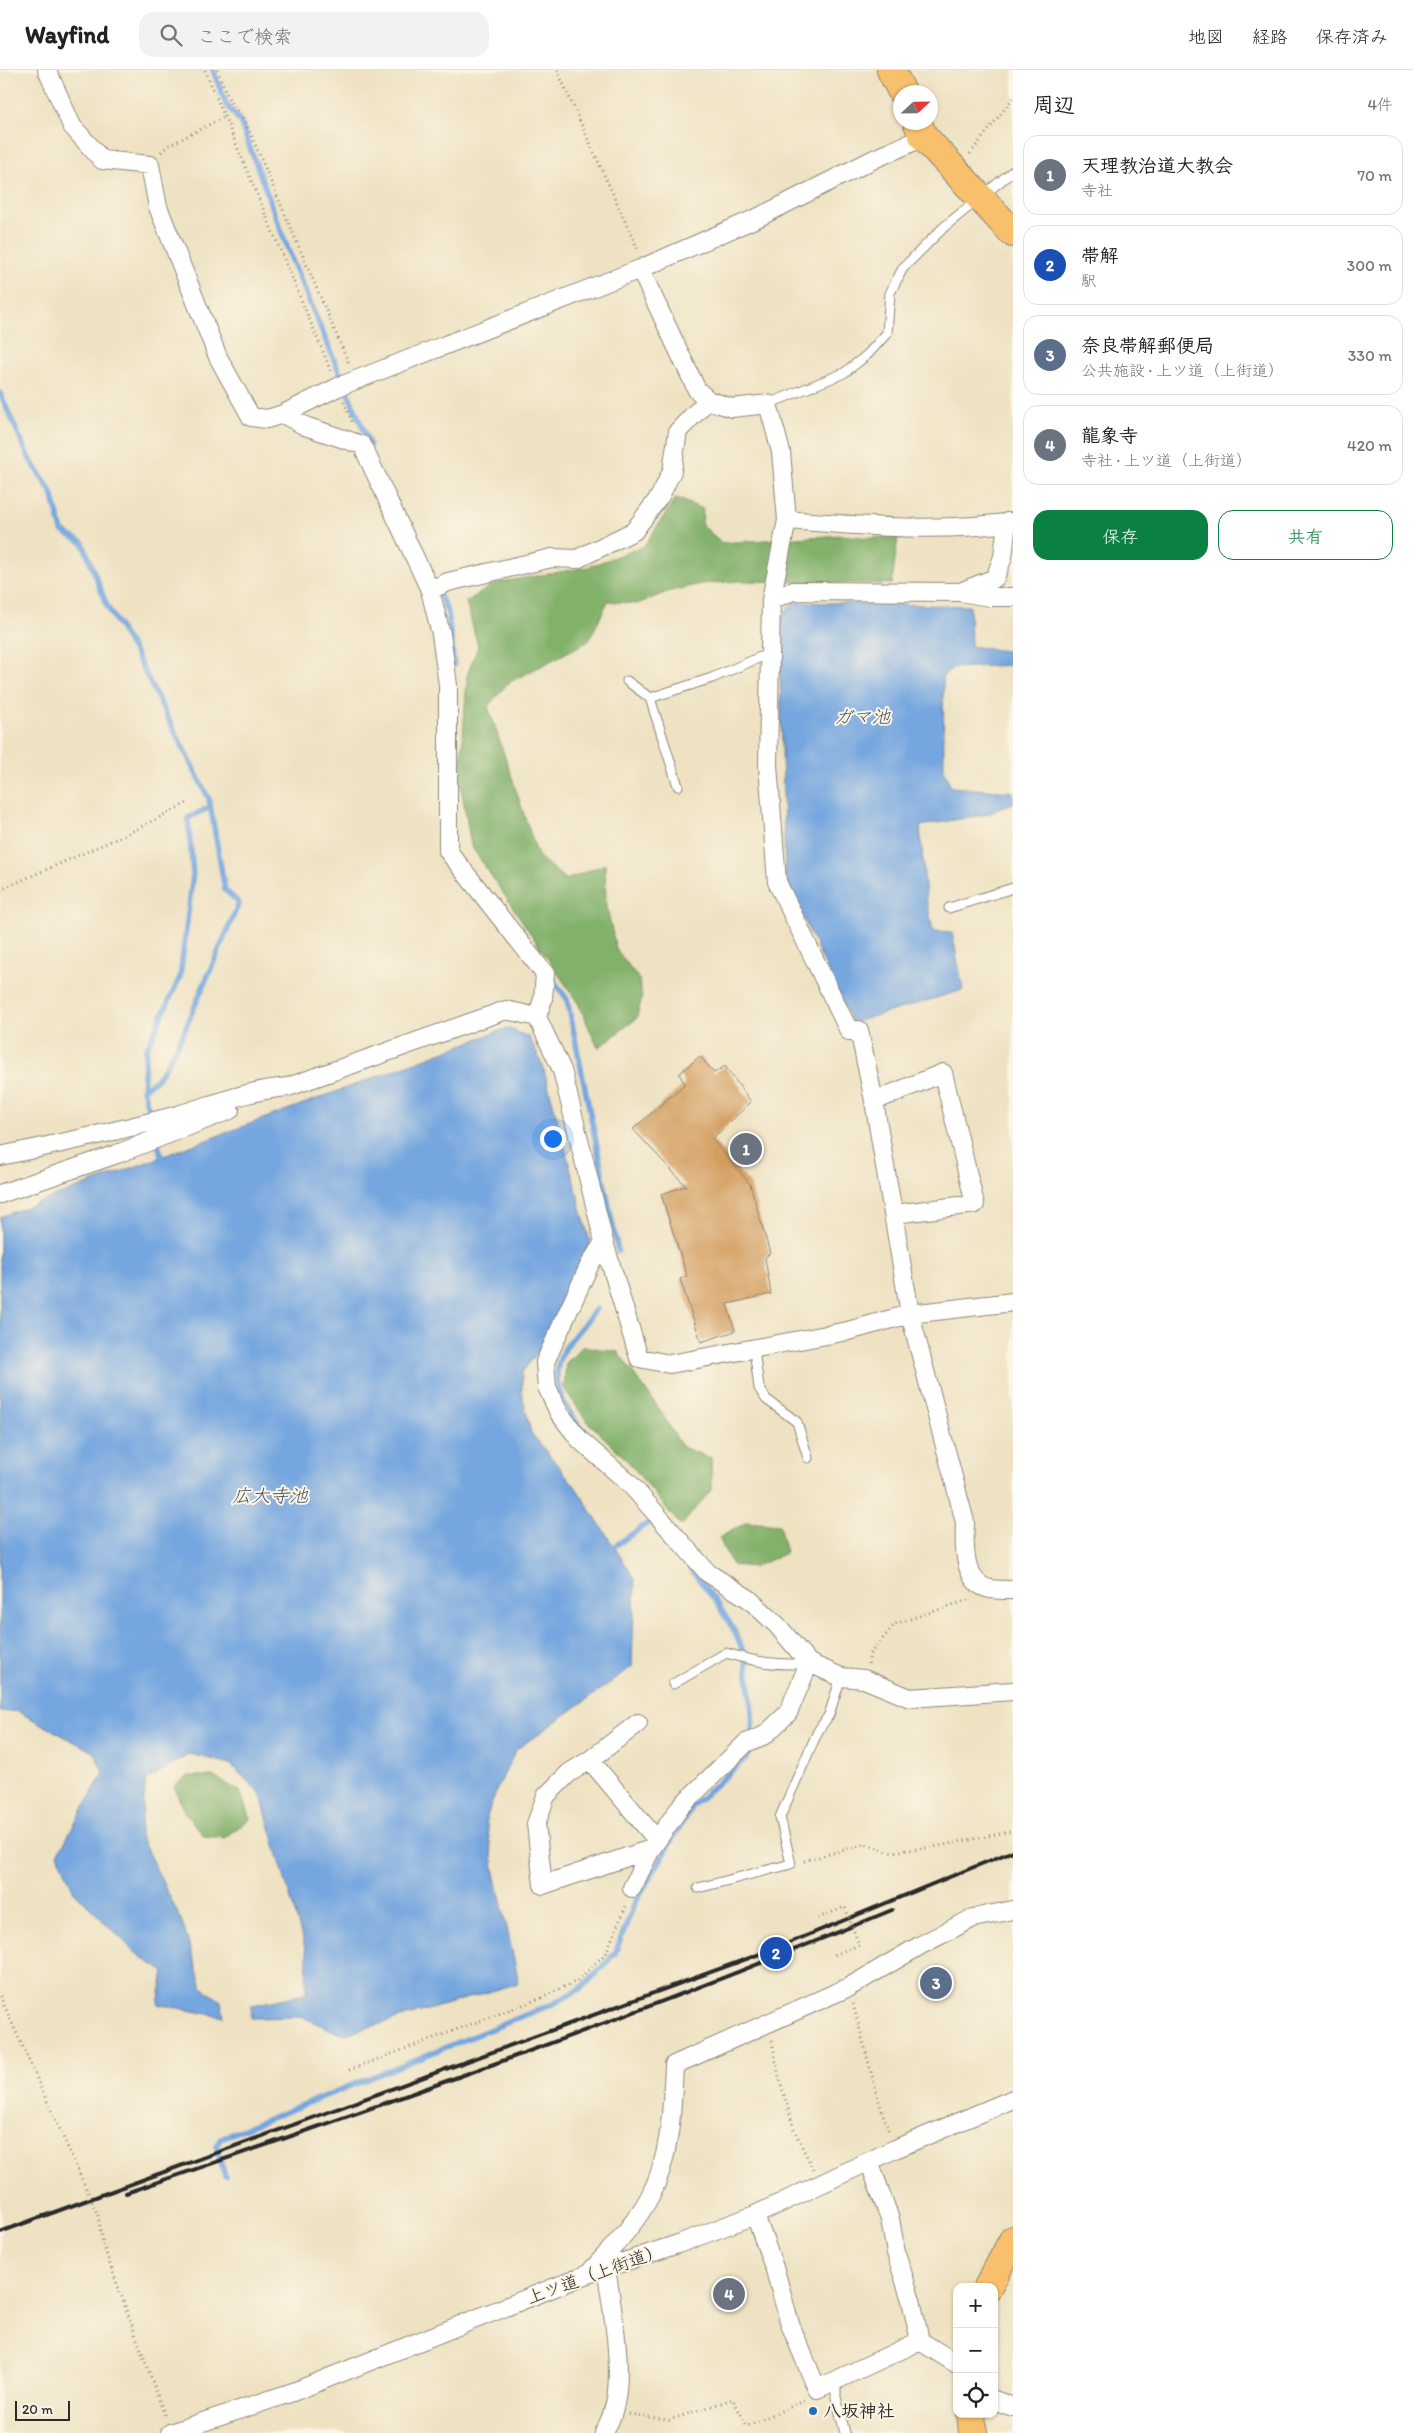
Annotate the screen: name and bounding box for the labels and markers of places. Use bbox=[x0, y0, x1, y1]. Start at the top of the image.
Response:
pin: 1 bbox=[730, 1130, 762, 1168]
pin: 2 bbox=[760, 1934, 792, 1972]
pin: 3 bbox=[920, 1964, 952, 2002]
pin: 4 bbox=[713, 2275, 745, 2313]
place label: 八坂神社 bbox=[823, 2400, 895, 2422]
marker: 八坂神社 bbox=[807, 2405, 819, 2417]

